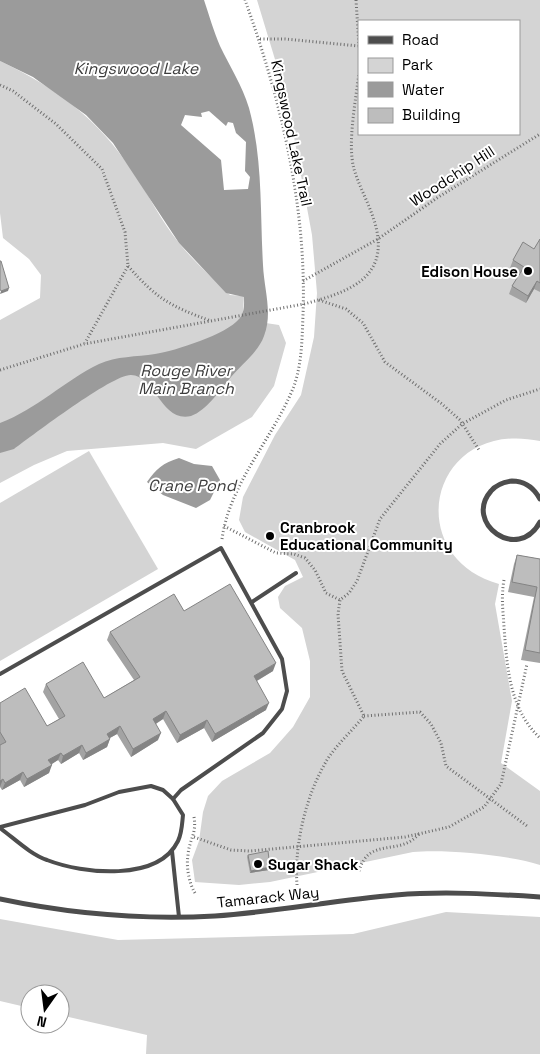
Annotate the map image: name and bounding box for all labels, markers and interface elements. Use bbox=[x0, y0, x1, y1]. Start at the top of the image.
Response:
legend bbox=[358, 20, 520, 135]
text: Road bbox=[402, 30, 439, 49]
text: Park bbox=[402, 55, 433, 74]
water label: Kingswood Lake bbox=[74, 58, 199, 79]
street label: Kingswood Lake Trail bbox=[267, 58, 317, 208]
text: Water bbox=[402, 80, 445, 99]
text: Building bbox=[402, 105, 461, 124]
street label: Woodchip Hill bbox=[406, 142, 498, 210]
place label: Edison House bbox=[421, 262, 518, 281]
marker: Edison House bbox=[522, 265, 534, 277]
water label: Rouge River Main Branch bbox=[138, 360, 235, 399]
water label: Crane Pond bbox=[148, 475, 238, 496]
place label: Cranbrook Educational Community bbox=[280, 518, 453, 554]
marker: Cranbrook Educational Community bbox=[264, 530, 276, 542]
place label: Sugar Shack bbox=[268, 855, 359, 874]
marker: Sugar Shack bbox=[252, 858, 264, 870]
street label: Tamarack Way bbox=[216, 882, 320, 912]
north arrow bbox=[20, 984, 70, 1034]
text: N bbox=[35, 1012, 49, 1031]

